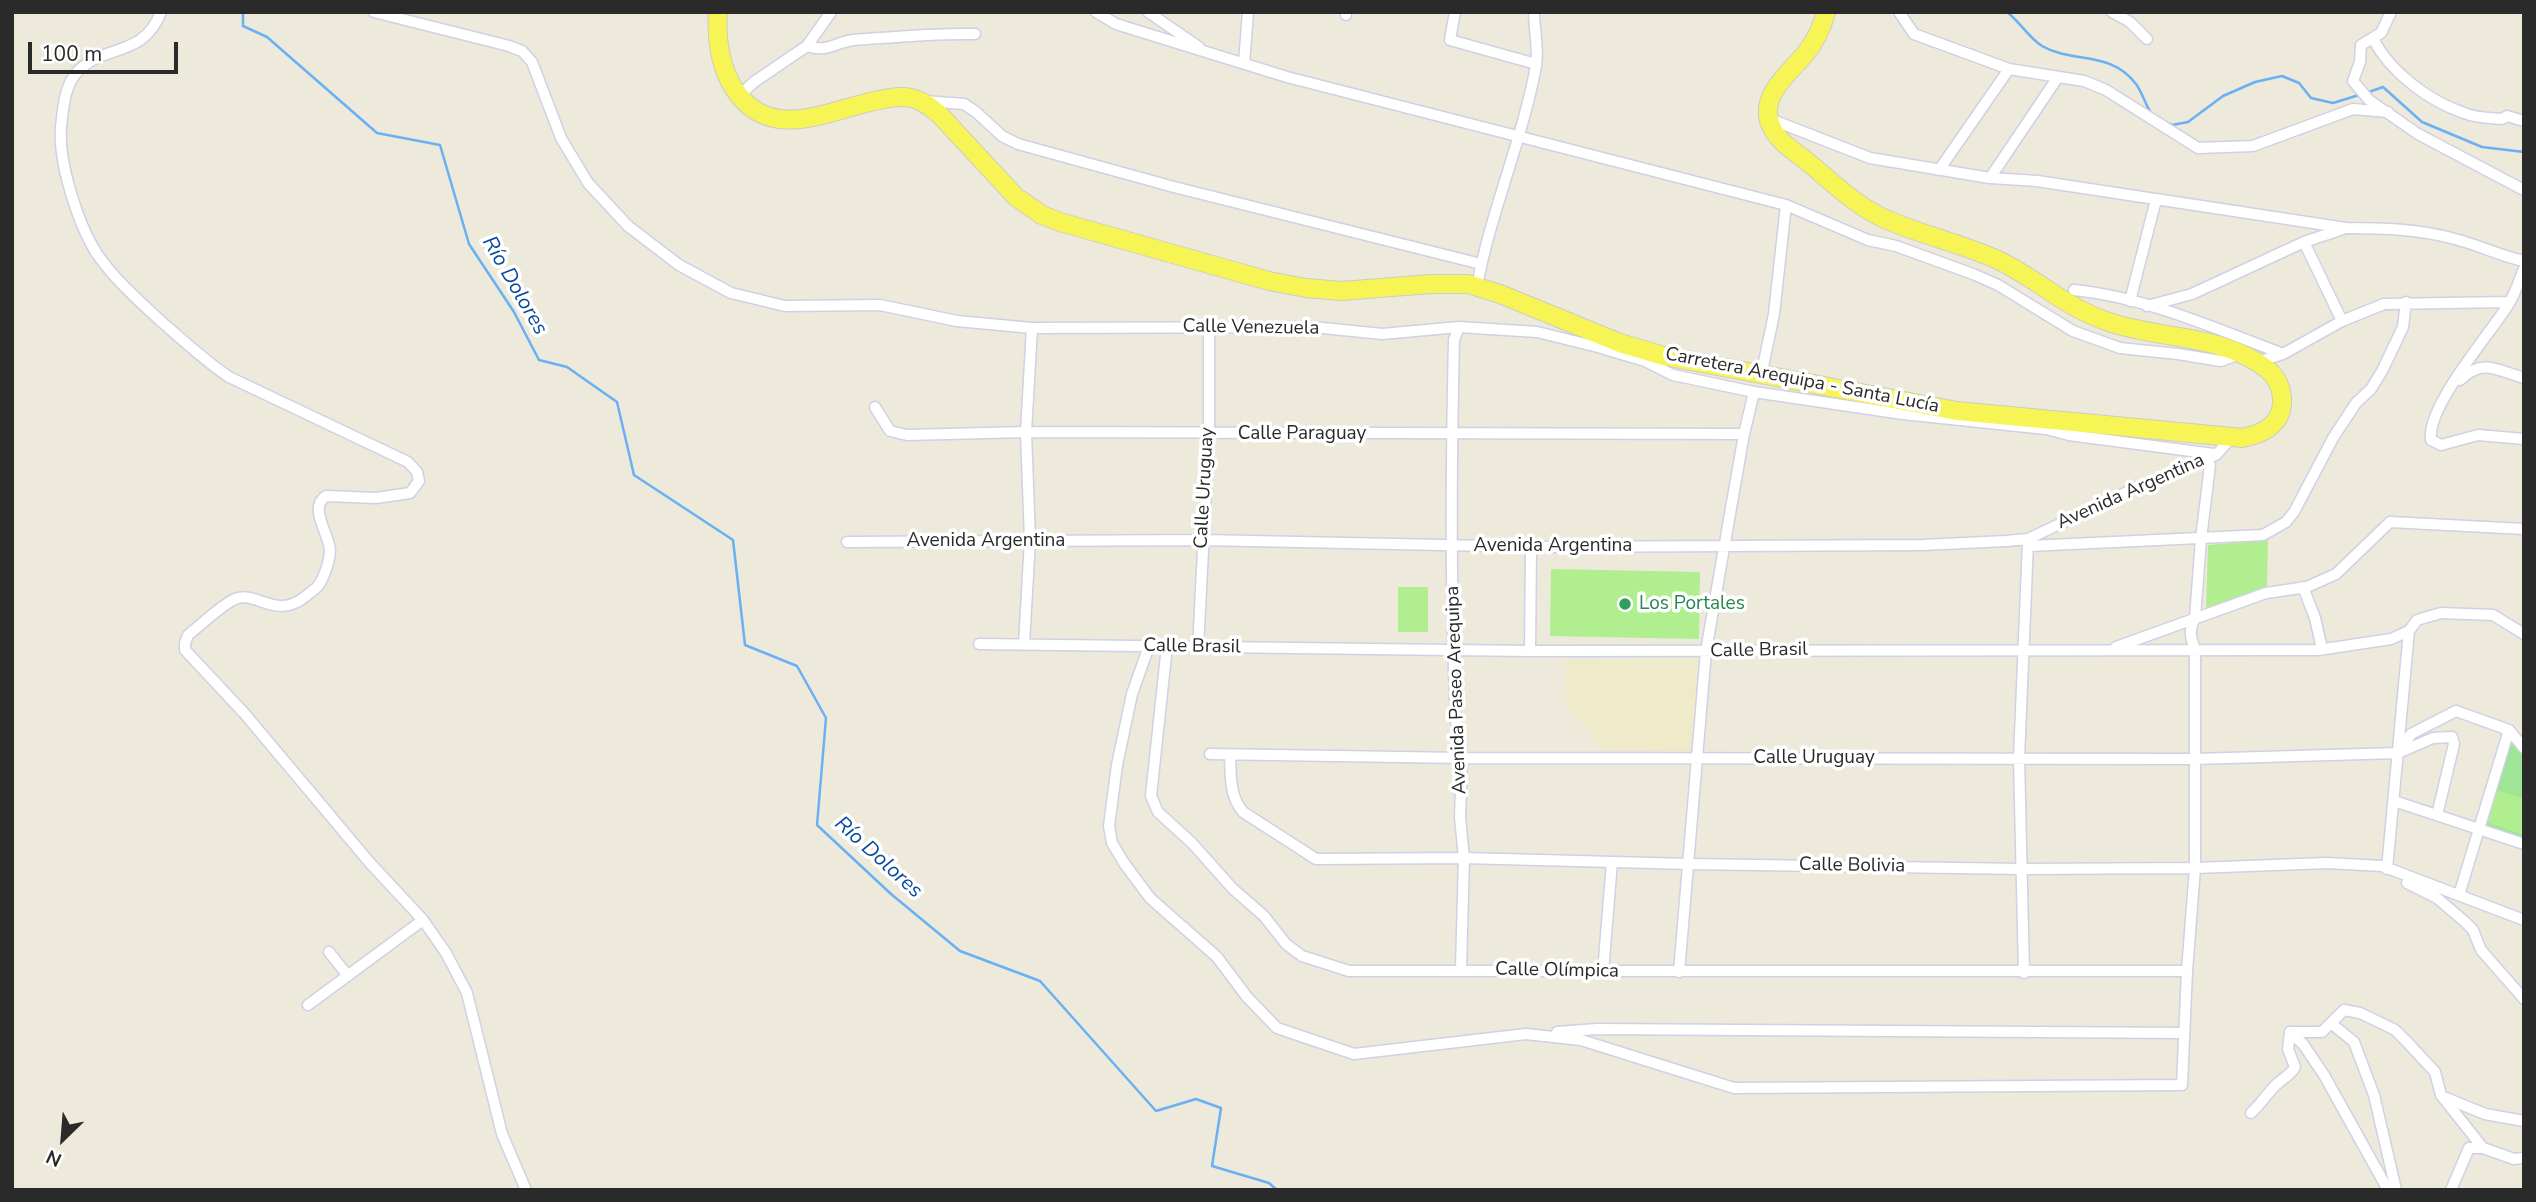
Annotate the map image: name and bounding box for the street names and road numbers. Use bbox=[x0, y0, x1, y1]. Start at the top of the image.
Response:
street label: Calle Venezuela bbox=[1182, 315, 1320, 341]
street label: Carretera Arequipa - Santa Lucía bbox=[1663, 343, 1941, 419]
street label: Calle Paraguay bbox=[1238, 423, 1366, 445]
street label: Calle Uruguay bbox=[1190, 427, 1220, 549]
street label: Avenida Argentina bbox=[2054, 449, 2208, 535]
street label: Avenida Argentina bbox=[907, 530, 1065, 552]
street label: Avenida Argentina bbox=[1474, 535, 1632, 557]
street label: Avenida Paseo Arequipa bbox=[1442, 585, 1472, 795]
street label: Calle Brasil bbox=[1143, 635, 1241, 659]
street label: Calle Brasil bbox=[1710, 639, 1808, 663]
street label: Calle Uruguay bbox=[1753, 747, 1875, 769]
street label: Calle Bolivia bbox=[1799, 854, 1905, 878]
street label: Calle Olímpica bbox=[1495, 959, 1619, 983]

